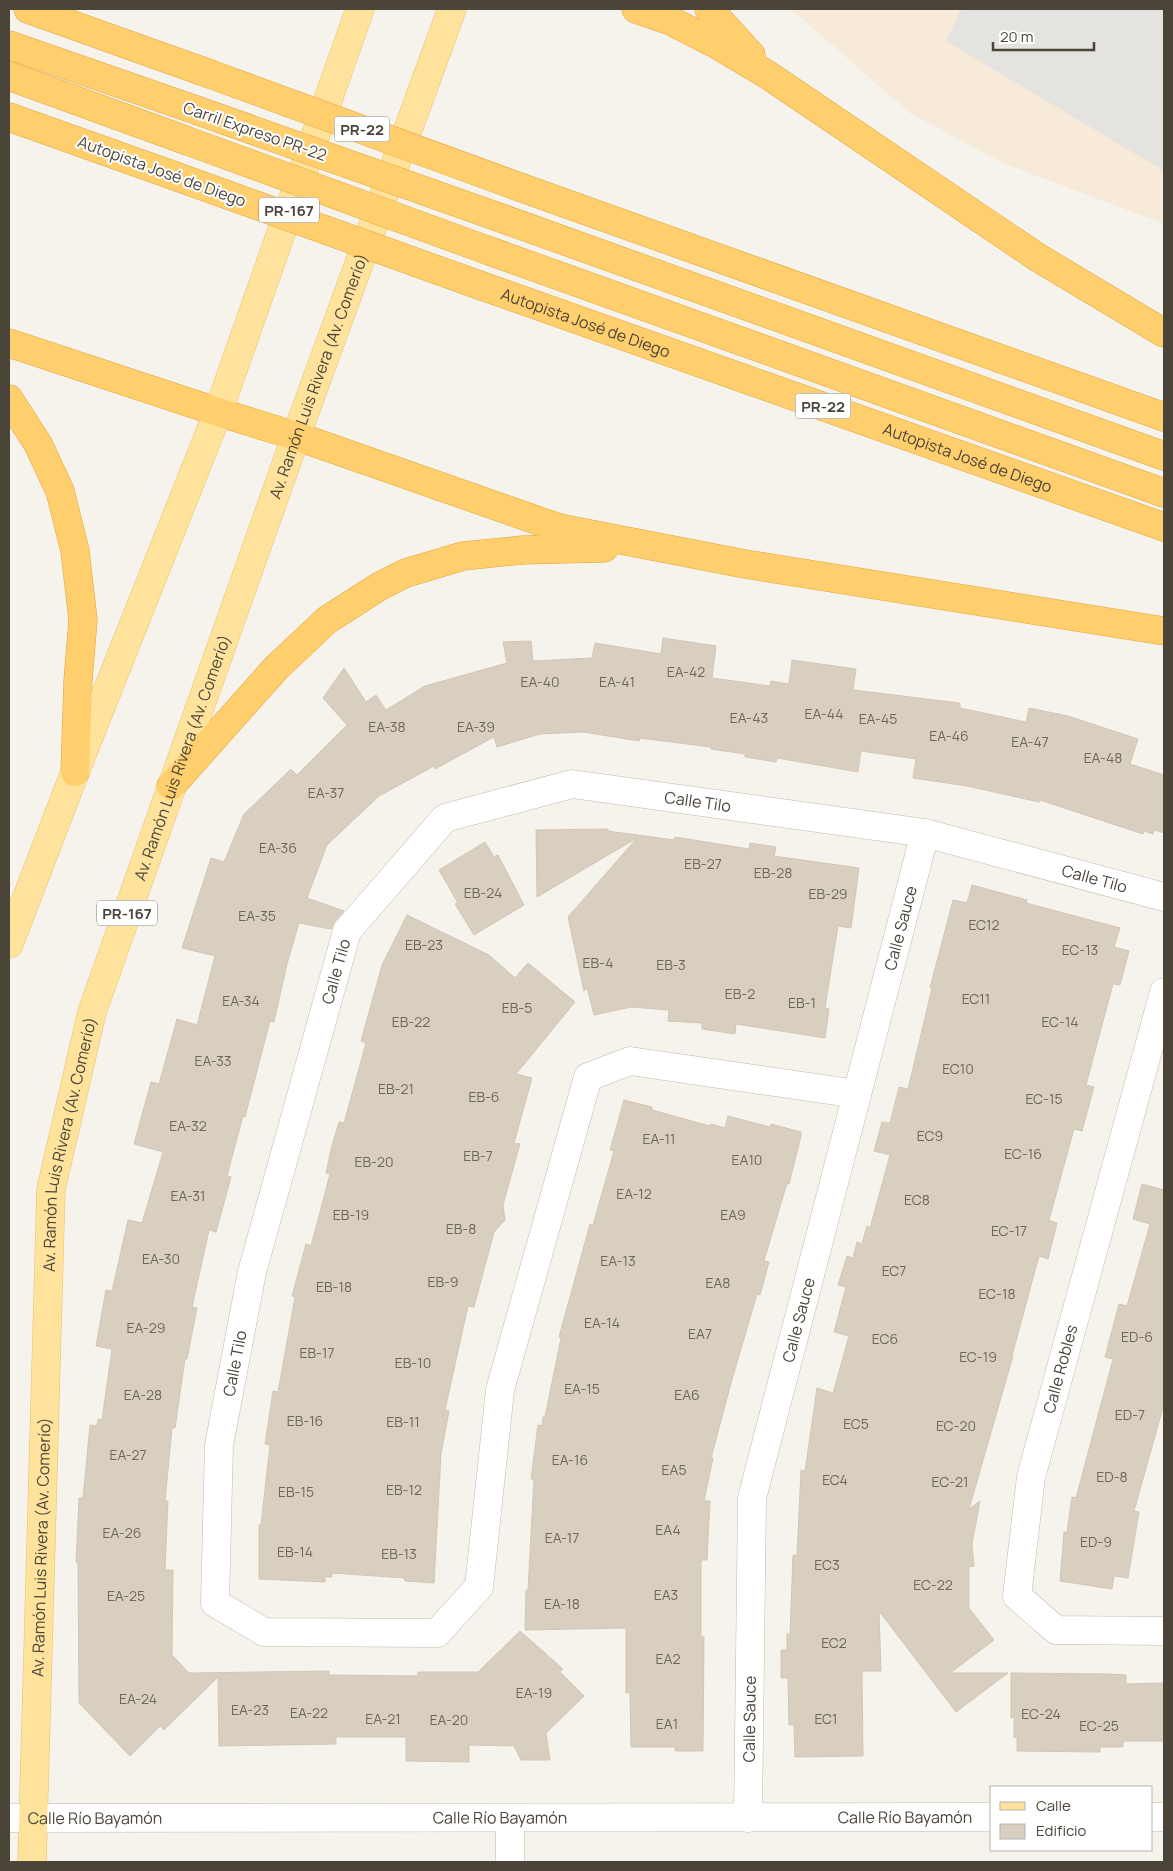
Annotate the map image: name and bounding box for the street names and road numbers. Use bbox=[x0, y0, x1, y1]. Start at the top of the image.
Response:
street label: Carril Expreso PR-22 bbox=[180, 96, 330, 166]
road number: PR-22 bbox=[334, 116, 390, 142]
street label: Autopista José de Diego bbox=[75, 130, 249, 212]
road number: PR-167 bbox=[259, 198, 319, 222]
street label: Av. Ramón Luis Rivera (Av. Comerío) bbox=[264, 250, 373, 502]
street label: Autopista José de Diego bbox=[498, 283, 673, 363]
road number: PR-22 bbox=[796, 394, 850, 418]
street label: Autopista José de Diego bbox=[880, 418, 1055, 498]
street label: Av. Ramón Luis Rivera (Av. Comerío) bbox=[128, 632, 236, 883]
street label: Calle Tilo bbox=[663, 786, 732, 817]
street label: Calle Tilo bbox=[1059, 859, 1130, 898]
street label: Calle Sauce bbox=[879, 883, 922, 973]
road number: PR-167 bbox=[97, 900, 157, 926]
street label: Calle Tilo bbox=[316, 936, 355, 1007]
street label: Av. Ramón Luis Rivera (Av. Comerío) bbox=[38, 1015, 102, 1272]
street label: Calle Sauce bbox=[777, 1275, 820, 1365]
street label: Calle Robles bbox=[1038, 1322, 1082, 1416]
street label: Calle Tilo bbox=[218, 1328, 252, 1398]
street label: Av. Ramón Luis Rivera (Av. Comerío) bbox=[26, 1417, 56, 1677]
street label: Calle Sauce bbox=[738, 1676, 761, 1762]
street label: Calle Río Bayamón bbox=[433, 1806, 567, 1829]
street label: Calle Río Bayamón bbox=[838, 1806, 972, 1828]
street label: Calle Río Bayamón bbox=[28, 1807, 162, 1829]

